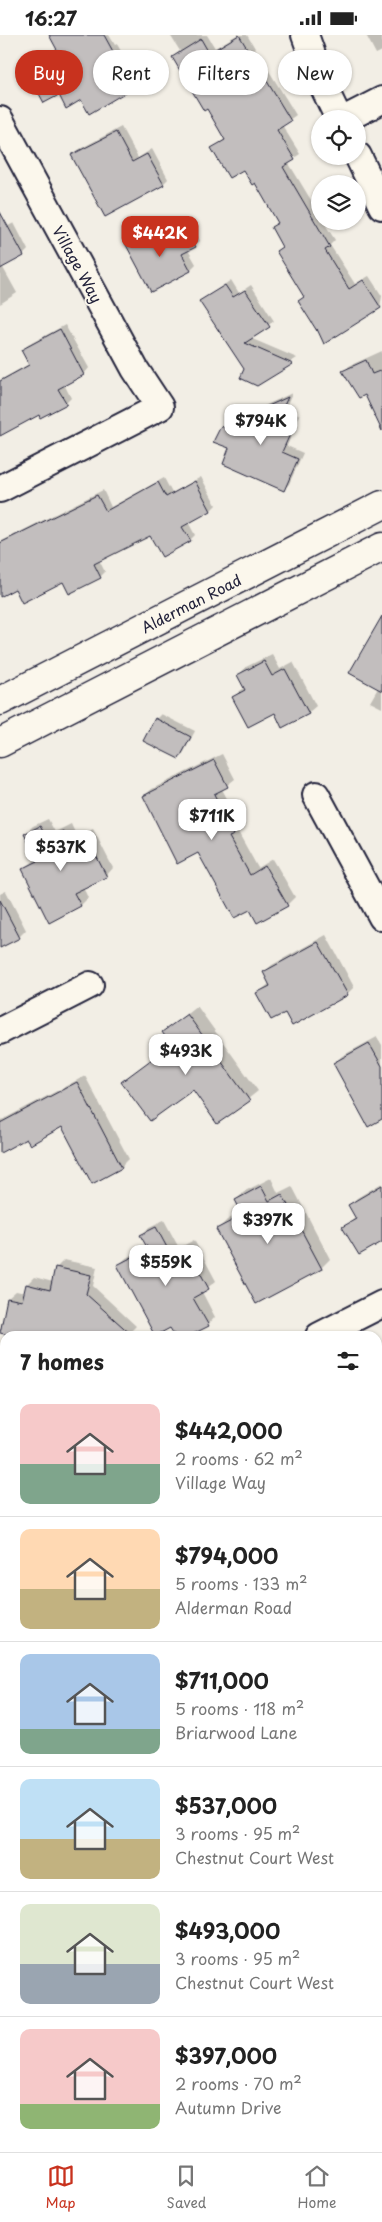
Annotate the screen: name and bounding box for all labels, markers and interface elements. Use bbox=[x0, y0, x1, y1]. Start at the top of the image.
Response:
text: 16:27 bbox=[25, 4, 77, 32]
chip: Buy bbox=[15, 50, 83, 95]
chip: Rent bbox=[93, 50, 169, 95]
chip: Filters bbox=[179, 50, 268, 95]
chip: New bbox=[278, 50, 352, 95]
map controls bbox=[311, 110, 366, 230]
button: locate bbox=[311, 110, 366, 165]
button: layers bbox=[311, 175, 366, 230]
pin: $442K bbox=[125, 215, 195, 258]
text: $442K bbox=[133, 220, 187, 244]
street label: Village Way bbox=[47, 221, 109, 307]
pin: $794K bbox=[226, 403, 296, 446]
text: $794K bbox=[235, 408, 287, 432]
street label: Alderman Road bbox=[137, 568, 245, 638]
pin: $711K bbox=[177, 799, 247, 841]
text: $711K bbox=[189, 803, 235, 827]
pin: $537K bbox=[26, 829, 96, 872]
text: $537K bbox=[36, 834, 86, 858]
pin: $493K bbox=[151, 1033, 221, 1076]
text: $493K bbox=[160, 1038, 212, 1062]
pin: $397K bbox=[233, 1203, 303, 1245]
text: $397K bbox=[243, 1207, 293, 1231]
pin: $559K bbox=[131, 1245, 201, 1287]
text: $559K bbox=[140, 1249, 192, 1273]
text: 7 homes bbox=[20, 1345, 104, 1377]
icon: filters bbox=[334, 1347, 362, 1375]
text: $442,000 bbox=[175, 1414, 282, 1446]
icon: home bbox=[60, 1424, 120, 1484]
text: 2 rooms · 62 m² bbox=[175, 1446, 303, 1470]
text: Village Way bbox=[175, 1470, 266, 1494]
text: $794,000 bbox=[175, 1539, 278, 1571]
icon: home bbox=[60, 1549, 120, 1609]
text: 5 rooms · 133 m² bbox=[175, 1571, 308, 1595]
text: Alderman Road bbox=[175, 1595, 292, 1619]
text: $711,000 bbox=[175, 1664, 269, 1696]
icon: home bbox=[60, 1674, 120, 1734]
text: 5 rooms · 118 m² bbox=[175, 1696, 304, 1720]
text: Briarwood Lane bbox=[175, 1720, 297, 1744]
text: $537,000 bbox=[175, 1789, 277, 1821]
icon: home bbox=[60, 1799, 120, 1859]
text: 3 rooms · 95 m² bbox=[175, 1821, 300, 1845]
text: Chestnut Court West bbox=[175, 1845, 334, 1869]
text: $493,000 bbox=[175, 1914, 280, 1946]
icon: home bbox=[60, 1924, 120, 1984]
text: 3 rooms · 95 m² bbox=[175, 1946, 300, 1970]
text: Chestnut Court West bbox=[175, 1970, 334, 1994]
text: $397,000 bbox=[175, 2039, 277, 2071]
icon: home bbox=[60, 2049, 120, 2109]
text: 2 rooms · 70 m² bbox=[175, 2071, 302, 2095]
text: Autumn Drive bbox=[175, 2095, 282, 2119]
tab: Map bbox=[46, 2162, 75, 2213]
tab: Saved bbox=[167, 2162, 206, 2213]
tab: Home bbox=[297, 2162, 336, 2213]

